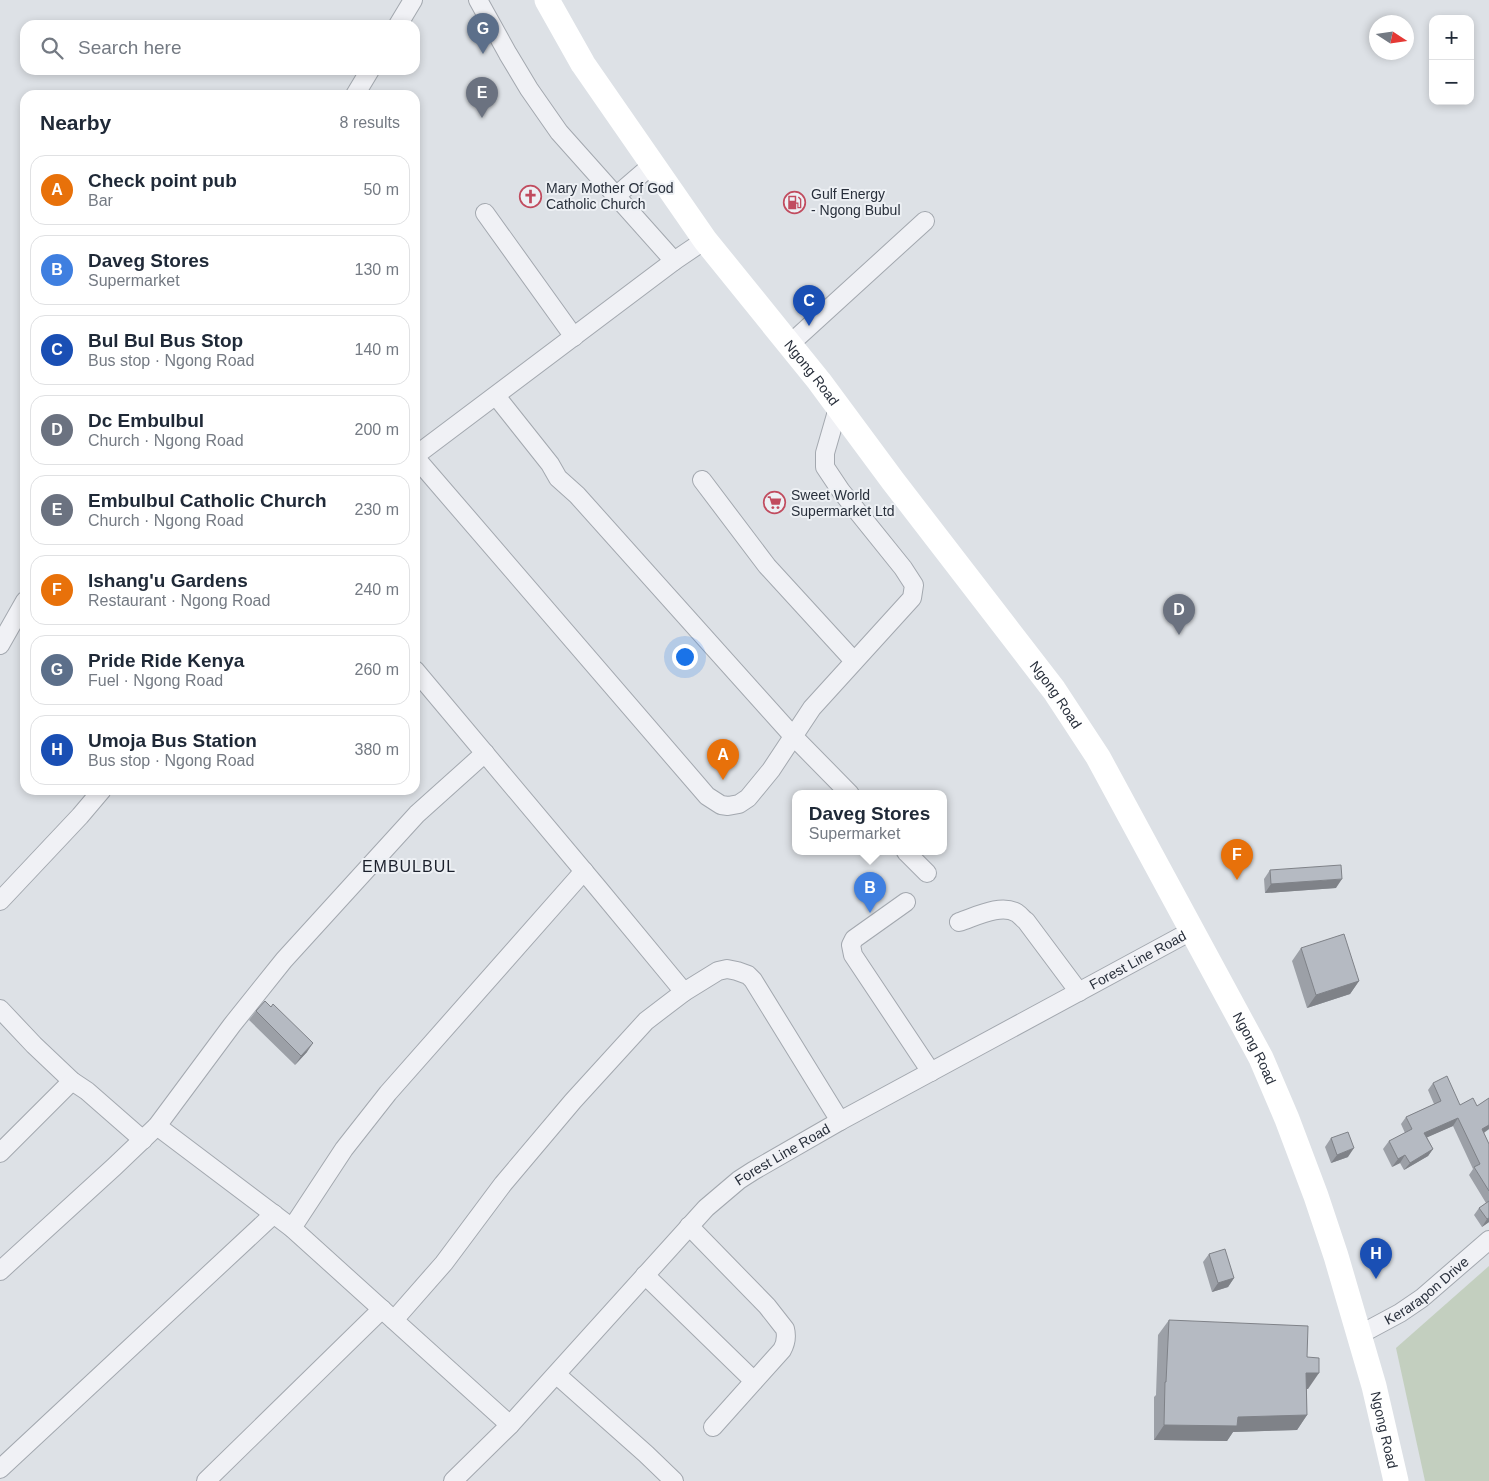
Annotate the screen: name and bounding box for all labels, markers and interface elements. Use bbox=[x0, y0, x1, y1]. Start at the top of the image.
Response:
pin: G bbox=[467, 13, 499, 54]
north arrow bbox=[1369, 15, 1414, 60]
map controls bbox=[1429, 15, 1474, 105]
button: + bbox=[1429, 15, 1474, 60]
search box bbox=[20, 20, 420, 75]
icon: search bbox=[38, 34, 66, 62]
text: Search here bbox=[78, 37, 182, 58]
button: − bbox=[1429, 60, 1474, 105]
pin: E bbox=[466, 77, 498, 118]
text: Nearby bbox=[40, 111, 111, 134]
text: 8 results bbox=[340, 114, 400, 131]
text: Check point pub bbox=[88, 170, 237, 191]
place label: Mary Mother Of God Catholic Church bbox=[546, 180, 674, 212]
text: A bbox=[51, 181, 63, 198]
text: 50 m bbox=[363, 181, 399, 198]
church icon: Mary Mother Of God Catholic Church bbox=[518, 184, 542, 208]
place label: Gulf Energy - Ngong Bubul bbox=[811, 186, 901, 218]
fuel station icon: Gulf Energy - Ngong Bubul bbox=[783, 190, 807, 214]
text: Bar bbox=[88, 192, 113, 209]
text: Daveg Stores bbox=[88, 250, 209, 271]
text: B bbox=[51, 261, 63, 278]
text: 130 m bbox=[355, 261, 399, 278]
text: Supermarket bbox=[88, 272, 180, 289]
pin: C bbox=[793, 285, 825, 326]
text: Bul Bul Bus Stop bbox=[88, 330, 243, 351]
street label: Ngong Road bbox=[781, 337, 842, 409]
text: C bbox=[51, 341, 63, 358]
text: 140 m bbox=[355, 341, 399, 358]
text: Bus stop · Ngong Road bbox=[88, 352, 254, 369]
text: Dc Embulbul bbox=[88, 410, 204, 431]
text: D bbox=[51, 421, 63, 438]
text: 200 m bbox=[355, 421, 399, 438]
text: Church · Ngong Road bbox=[88, 432, 244, 449]
place label: Sweet World Supermarket Ltd bbox=[791, 487, 895, 519]
text: Embulbul Catholic Church bbox=[88, 490, 327, 511]
supermarket icon: Sweet World Supermarket Ltd bbox=[763, 491, 787, 515]
text: E bbox=[52, 501, 62, 518]
text: 230 m bbox=[355, 501, 399, 518]
text: Church · Ngong Road bbox=[88, 512, 244, 529]
text: Ishang'u Gardens bbox=[88, 570, 248, 591]
text: F bbox=[52, 581, 62, 598]
text: 240 m bbox=[355, 581, 399, 598]
text: Restaurant · Ngong Road bbox=[88, 592, 270, 609]
pin: D bbox=[1163, 594, 1195, 635]
your location bbox=[672, 644, 698, 670]
text: Pride Ride Kenya bbox=[88, 650, 244, 671]
street label: Ngong Road bbox=[1027, 658, 1085, 731]
text: G bbox=[51, 661, 63, 678]
text: 260 m bbox=[355, 661, 399, 678]
text: Fuel · Ngong Road bbox=[88, 672, 223, 689]
text: Umoja Bus Station bbox=[88, 730, 257, 751]
pin: A bbox=[707, 739, 739, 780]
text: H bbox=[51, 741, 63, 758]
text: 380 m bbox=[355, 741, 399, 758]
text: Bus stop · Ngong Road bbox=[88, 752, 254, 769]
popup bbox=[792, 790, 947, 855]
text: Daveg Stores bbox=[809, 803, 930, 824]
text: Supermarket bbox=[809, 825, 900, 842]
pin: F bbox=[1221, 839, 1253, 880]
district label: EMBULBUL bbox=[362, 858, 456, 875]
pin: B bbox=[854, 872, 886, 913]
street label: Forest Line Road bbox=[1087, 927, 1189, 993]
street label: Ngong Road bbox=[1230, 1009, 1279, 1087]
street label: Forest Line Road bbox=[732, 1120, 833, 1189]
pin: H bbox=[1360, 1238, 1392, 1279]
street label: Kerarapon Drive bbox=[1382, 1253, 1472, 1328]
street label: Ngong Road bbox=[1368, 1390, 1401, 1470]

